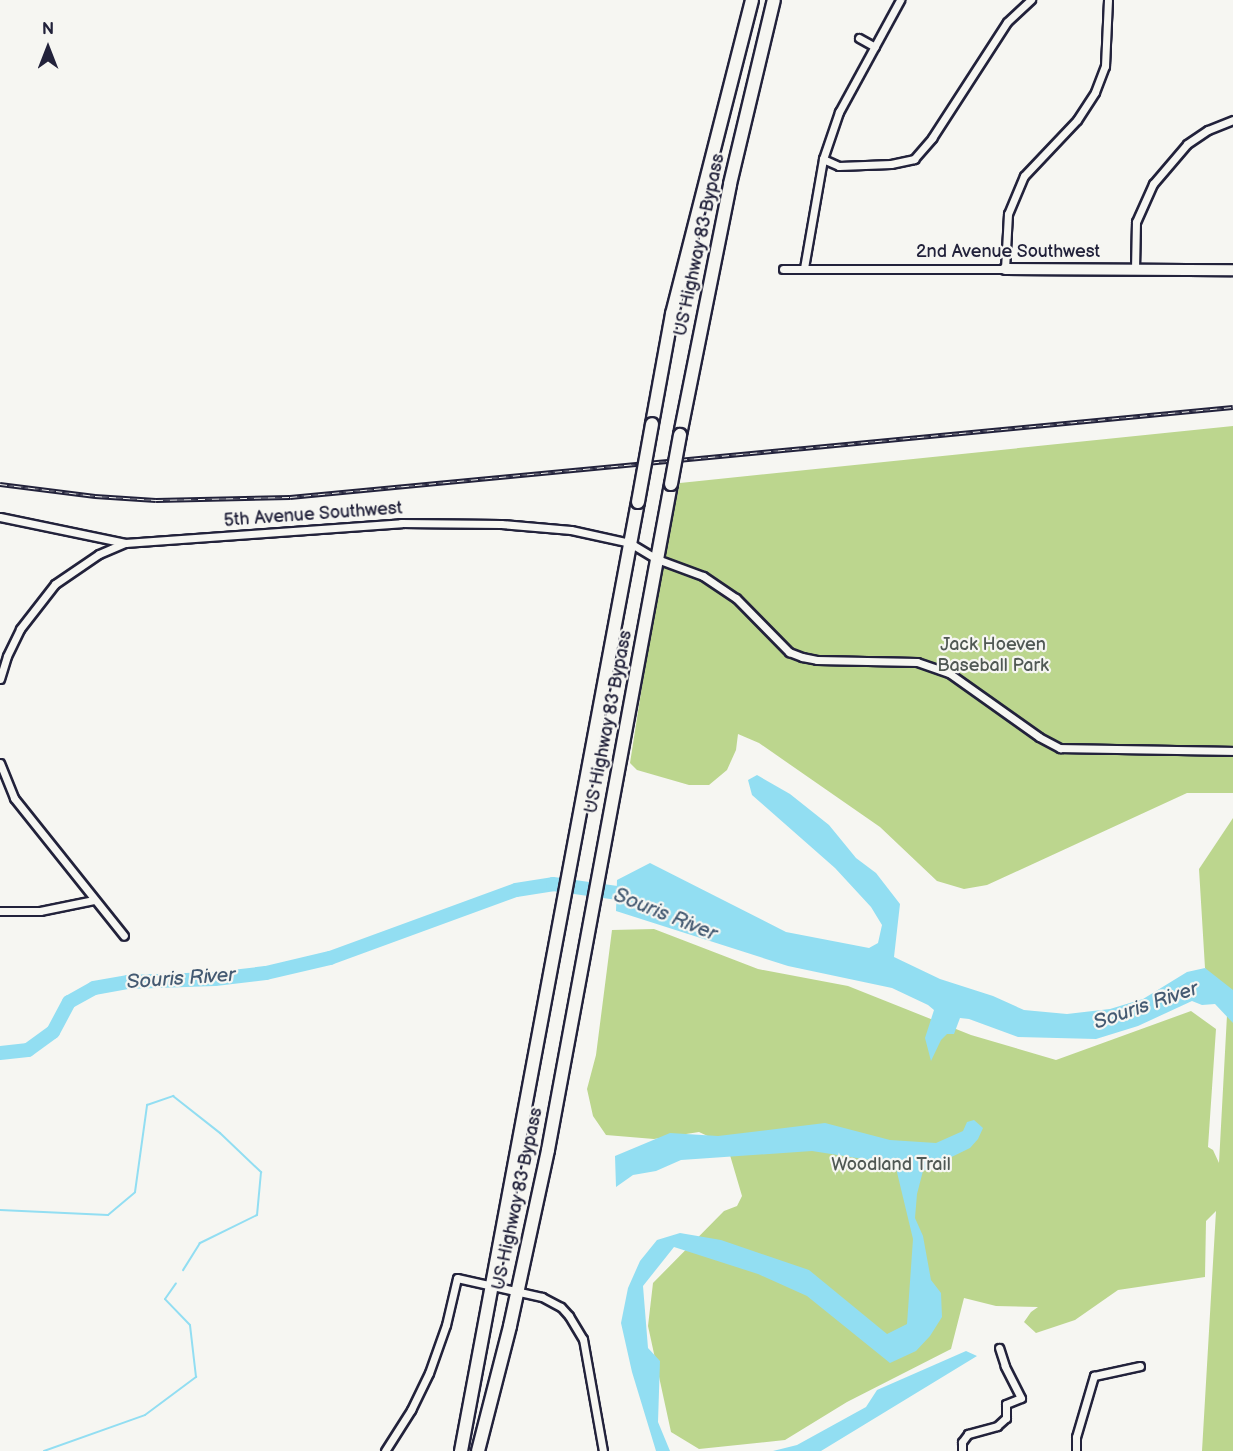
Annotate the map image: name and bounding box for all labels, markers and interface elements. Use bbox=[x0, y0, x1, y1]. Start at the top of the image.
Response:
north arrow bbox=[18, 18, 78, 78]
text: N bbox=[42, 20, 54, 39]
street label: US Highway 83 Bypass bbox=[670, 151, 730, 339]
street label: 2nd Avenue Southwest bbox=[916, 241, 1100, 263]
street label: 5th Avenue Southwest bbox=[223, 498, 403, 532]
street label: US Highway 83 Bypass bbox=[581, 628, 637, 816]
park label: Jack Hoeven Baseball Park bbox=[937, 635, 1049, 678]
water label: Souris River bbox=[610, 883, 720, 947]
water label: Souris River bbox=[126, 963, 236, 995]
water label: Souris River bbox=[1090, 977, 1202, 1035]
street label: US Highway 83 Bypass bbox=[488, 1105, 548, 1293]
park label: Woodland Trail bbox=[831, 1154, 951, 1176]

